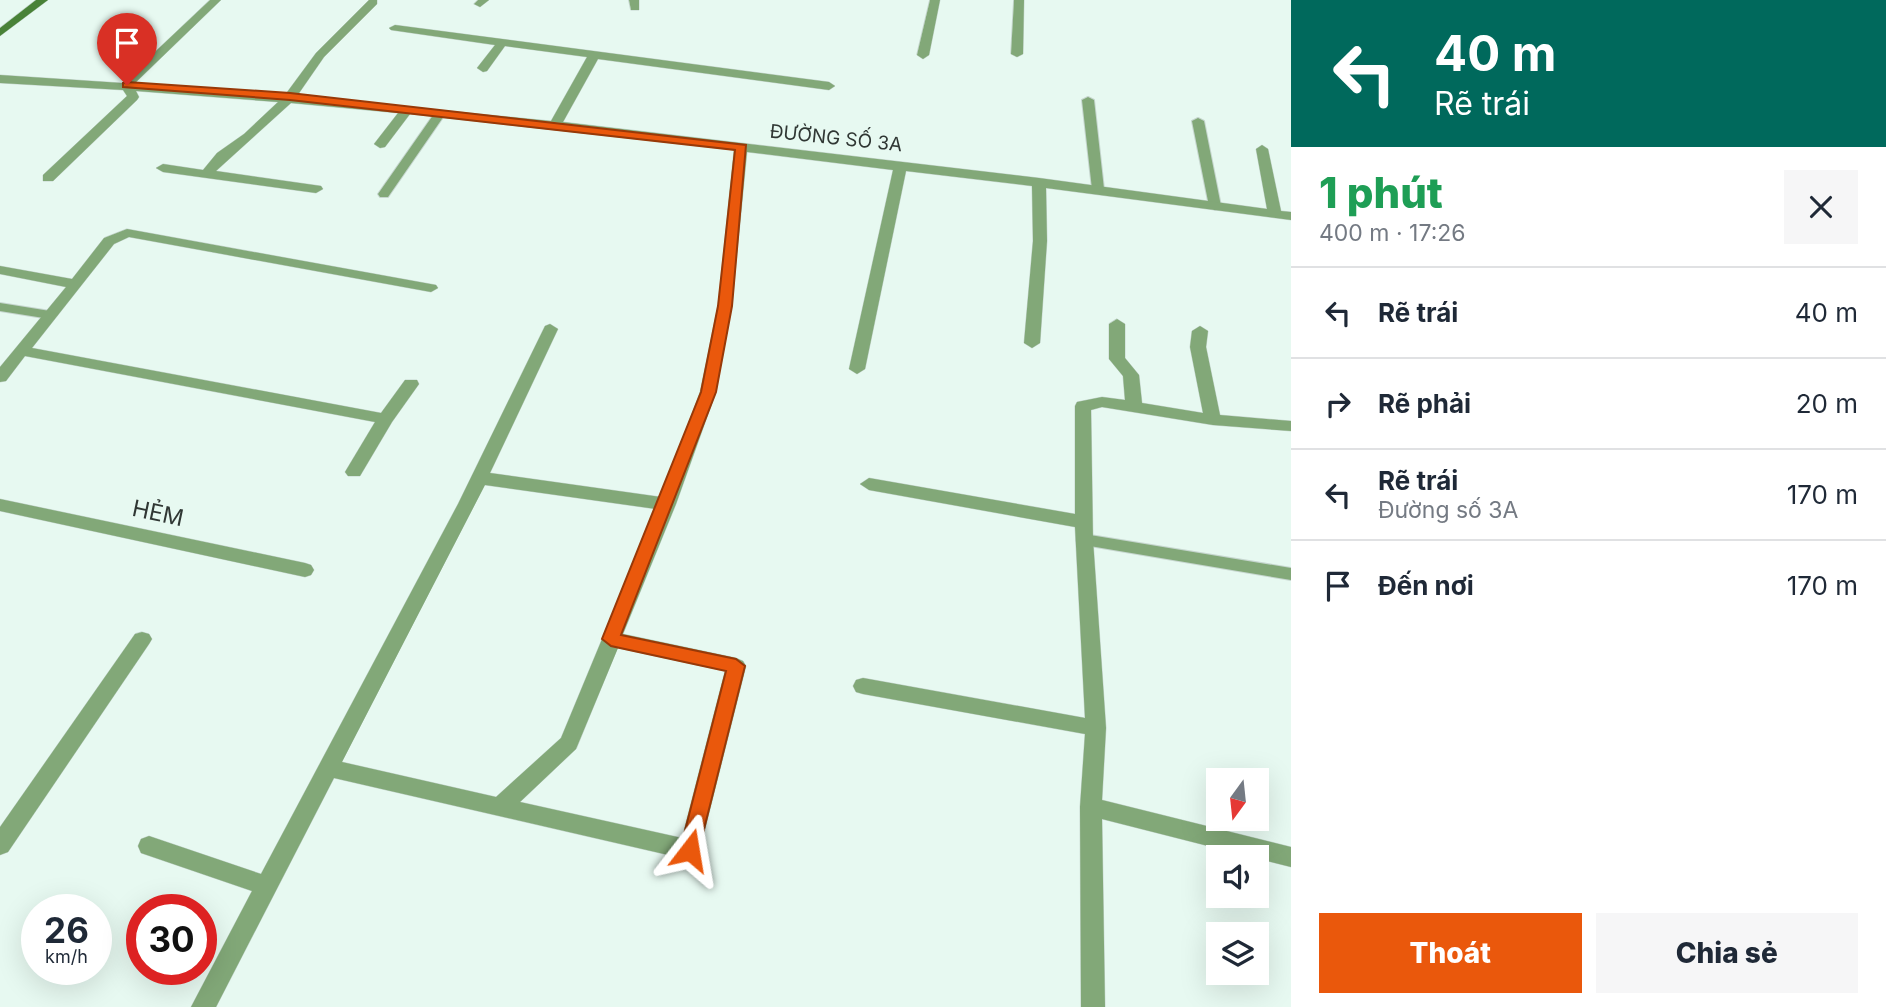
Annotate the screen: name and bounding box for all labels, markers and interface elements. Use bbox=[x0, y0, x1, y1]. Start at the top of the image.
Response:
pin bbox=[97, 13, 157, 85]
icon: arrive bbox=[108, 24, 146, 62]
text: 40 m bbox=[1434, 24, 1557, 83]
icon: left bbox=[1319, 28, 1410, 119]
text: Rẽ trái bbox=[1434, 84, 1530, 123]
street label: ĐƯỜNG SỐ 3A bbox=[769, 117, 904, 156]
text: 1 phút bbox=[1319, 167, 1443, 218]
button: close bbox=[1784, 170, 1858, 244]
text: 400 m · 17:26 bbox=[1319, 219, 1466, 247]
icon: left bbox=[1319, 294, 1357, 332]
text: Rẽ trái bbox=[1378, 297, 1458, 328]
text: 40 m bbox=[1795, 297, 1858, 328]
icon: right bbox=[1319, 385, 1357, 423]
text: Rẽ phải bbox=[1378, 388, 1471, 419]
text: 20 m bbox=[1796, 388, 1858, 419]
text: Rẽ trái bbox=[1378, 465, 1458, 496]
icon: left bbox=[1319, 476, 1357, 514]
text: 170 m bbox=[1787, 479, 1858, 510]
street label: HẺM bbox=[130, 494, 186, 532]
text: Đường số 3A bbox=[1378, 496, 1518, 524]
icon: arrive bbox=[1319, 567, 1357, 605]
text: Đến nơi bbox=[1378, 570, 1474, 601]
text: 170 m bbox=[1787, 570, 1858, 601]
north arrow bbox=[1206, 768, 1269, 831]
map controls bbox=[1206, 768, 1269, 985]
position arrow bbox=[653, 813, 727, 887]
button: sound bbox=[1206, 845, 1269, 908]
speed limit sign: 30 bbox=[126, 894, 217, 985]
text: 26 bbox=[44, 909, 89, 951]
button: Thoát bbox=[1319, 913, 1582, 993]
button: Chia sẻ bbox=[1596, 913, 1858, 993]
button: layers bbox=[1206, 922, 1269, 985]
text: km/h bbox=[45, 946, 88, 967]

